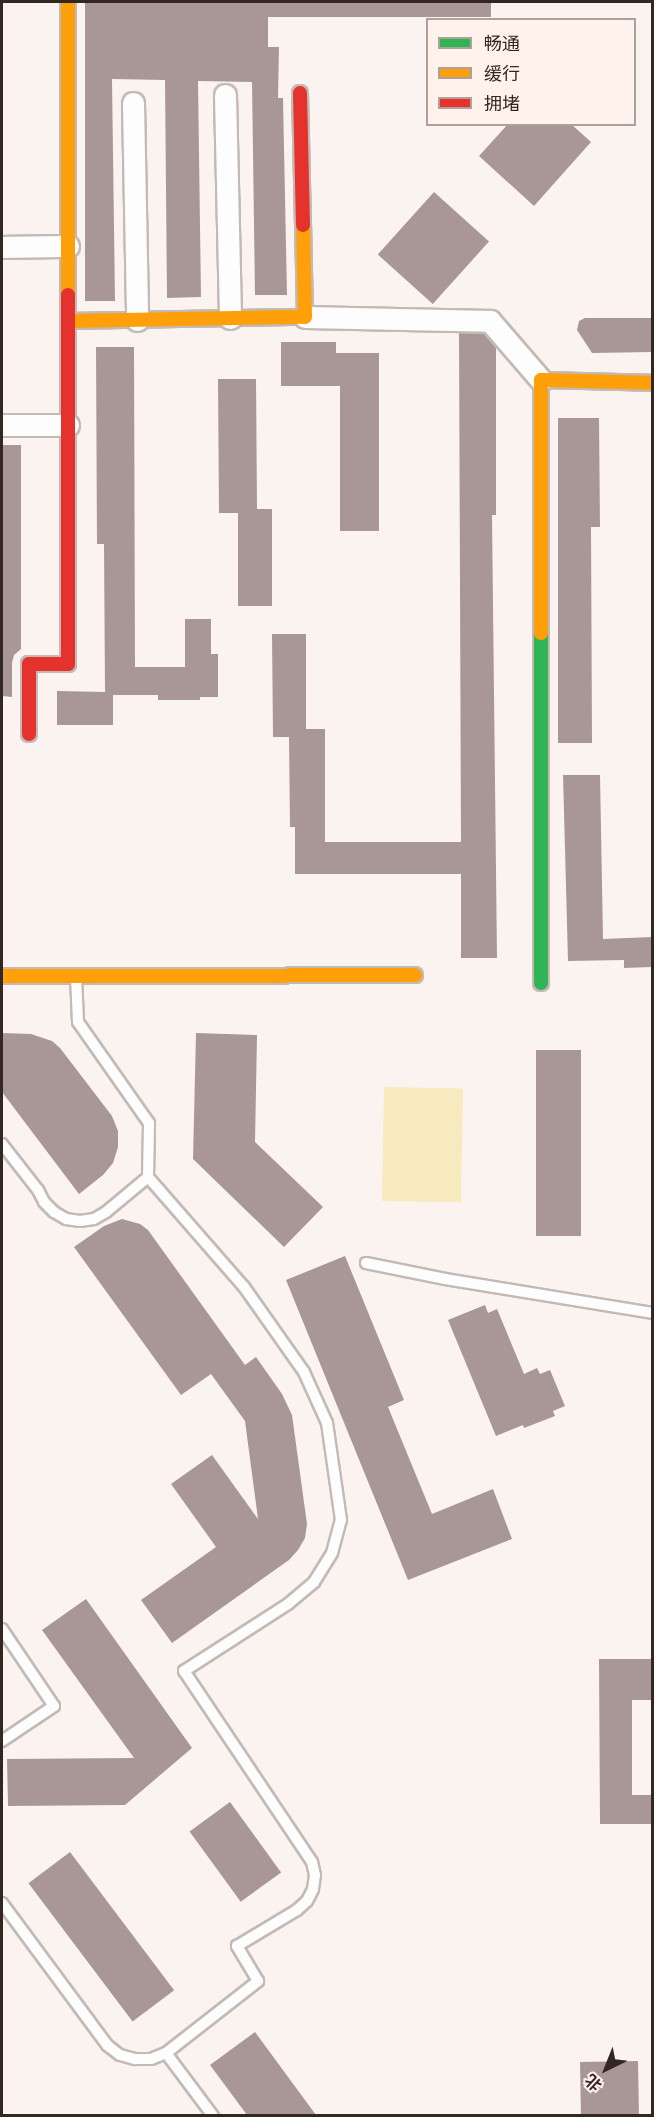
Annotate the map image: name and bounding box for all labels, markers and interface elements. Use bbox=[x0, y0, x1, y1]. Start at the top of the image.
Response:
legend bbox=[426, 18, 636, 126]
text: 畅通 bbox=[484, 31, 520, 56]
text: 缓行 bbox=[484, 61, 520, 86]
text: 拥堵 bbox=[484, 91, 520, 116]
north arrow bbox=[576, 2039, 636, 2099]
text: 北 bbox=[580, 2069, 607, 2096]

